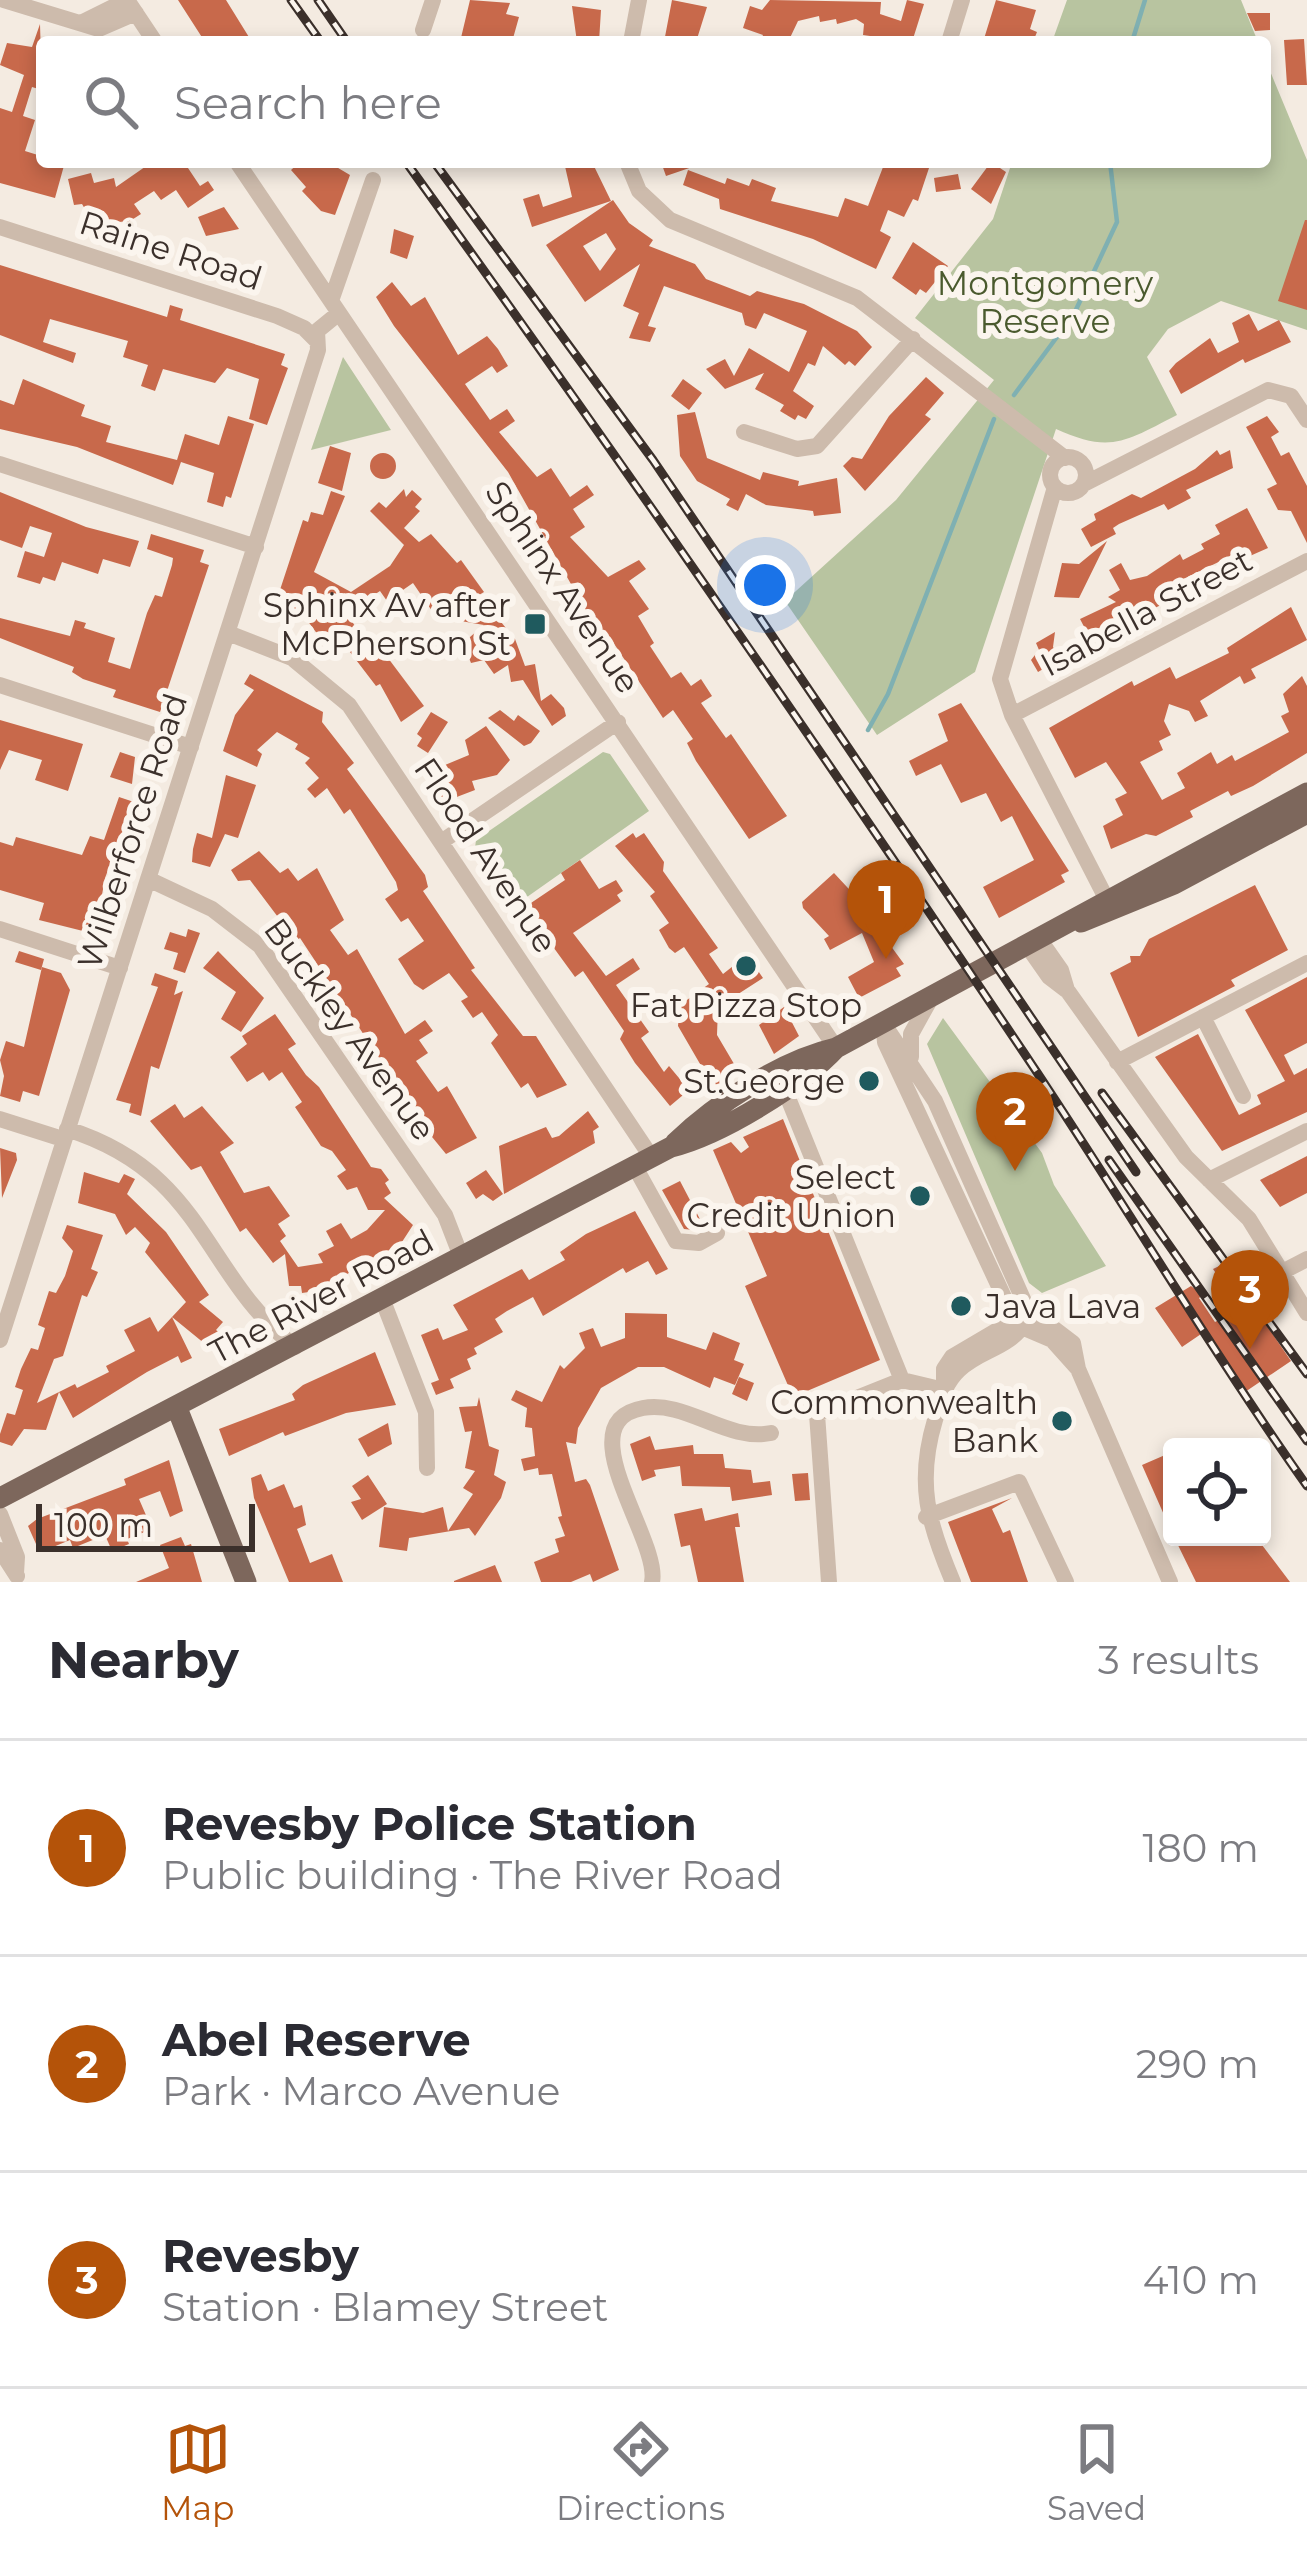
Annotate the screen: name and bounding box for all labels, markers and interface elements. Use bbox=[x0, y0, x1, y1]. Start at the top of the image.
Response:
search box bbox=[36, 36, 1271, 168]
icon: search bbox=[78, 69, 144, 135]
text: Search here bbox=[174, 75, 442, 130]
street label: Raine Road bbox=[75, 202, 267, 298]
park label: Montgomery Reserve bbox=[937, 263, 1153, 341]
street label: Sphinx Avenue bbox=[477, 473, 649, 701]
street label: Isabella Street bbox=[1034, 540, 1258, 684]
your location bbox=[735, 555, 795, 615]
place label: Sphinx Av after McPherson St bbox=[263, 585, 511, 663]
marker: Sphinx Av after McPherson St bbox=[522, 611, 548, 637]
street label: Wilberforce Road bbox=[69, 688, 195, 974]
street label: Flood Avenue bbox=[406, 750, 566, 960]
pin: 1 bbox=[847, 860, 925, 959]
street label: Buckley Avenue bbox=[256, 910, 444, 1148]
marker: Fat Pizza Stop bbox=[733, 953, 759, 979]
place label: Fat Pizza Stop bbox=[630, 985, 862, 1025]
place label: St.George bbox=[683, 1061, 845, 1101]
marker: St.George bbox=[856, 1068, 882, 1094]
pin: 2 bbox=[976, 1072, 1054, 1171]
place label: Select Credit Union bbox=[687, 1157, 896, 1235]
marker: Select Credit Union bbox=[907, 1183, 933, 1209]
street label: The River Road bbox=[202, 1220, 440, 1372]
pin: 3 bbox=[1211, 1250, 1289, 1349]
place label: Java Lava bbox=[984, 1286, 1141, 1326]
marker: Java Lava bbox=[948, 1293, 974, 1319]
place label: Commonwealth Bank bbox=[770, 1382, 1038, 1460]
marker: Commonwealth Bank bbox=[1049, 1408, 1075, 1434]
map controls bbox=[1163, 1438, 1271, 1546]
button: locate bbox=[1163, 1438, 1271, 1546]
scale bar bbox=[36, 1498, 255, 1551]
text: 100 m bbox=[54, 1505, 153, 1545]
text: Nearby bbox=[48, 1629, 239, 1691]
text: 3 results bbox=[1098, 1636, 1259, 1684]
text: Revesby Police Station bbox=[162, 1796, 697, 1851]
text: 1 bbox=[79, 1824, 95, 1872]
text: 180 m bbox=[1143, 1824, 1259, 1872]
text: Public building · The River Road bbox=[162, 1851, 783, 1899]
text: Abel Reserve bbox=[162, 2012, 471, 2067]
text: 2 bbox=[75, 2040, 99, 2088]
text: 290 m bbox=[1136, 2040, 1259, 2088]
text: Park · Marco Avenue bbox=[162, 2067, 560, 2115]
text: Revesby bbox=[162, 2228, 359, 2283]
text: 3 bbox=[75, 2256, 99, 2304]
text: 410 m bbox=[1143, 2256, 1259, 2304]
text: Station · Blamey Street bbox=[162, 2283, 608, 2331]
tab: Map bbox=[161, 2416, 234, 2528]
tab: Directions bbox=[556, 2416, 725, 2528]
tab: Saved bbox=[1047, 2416, 1146, 2528]

